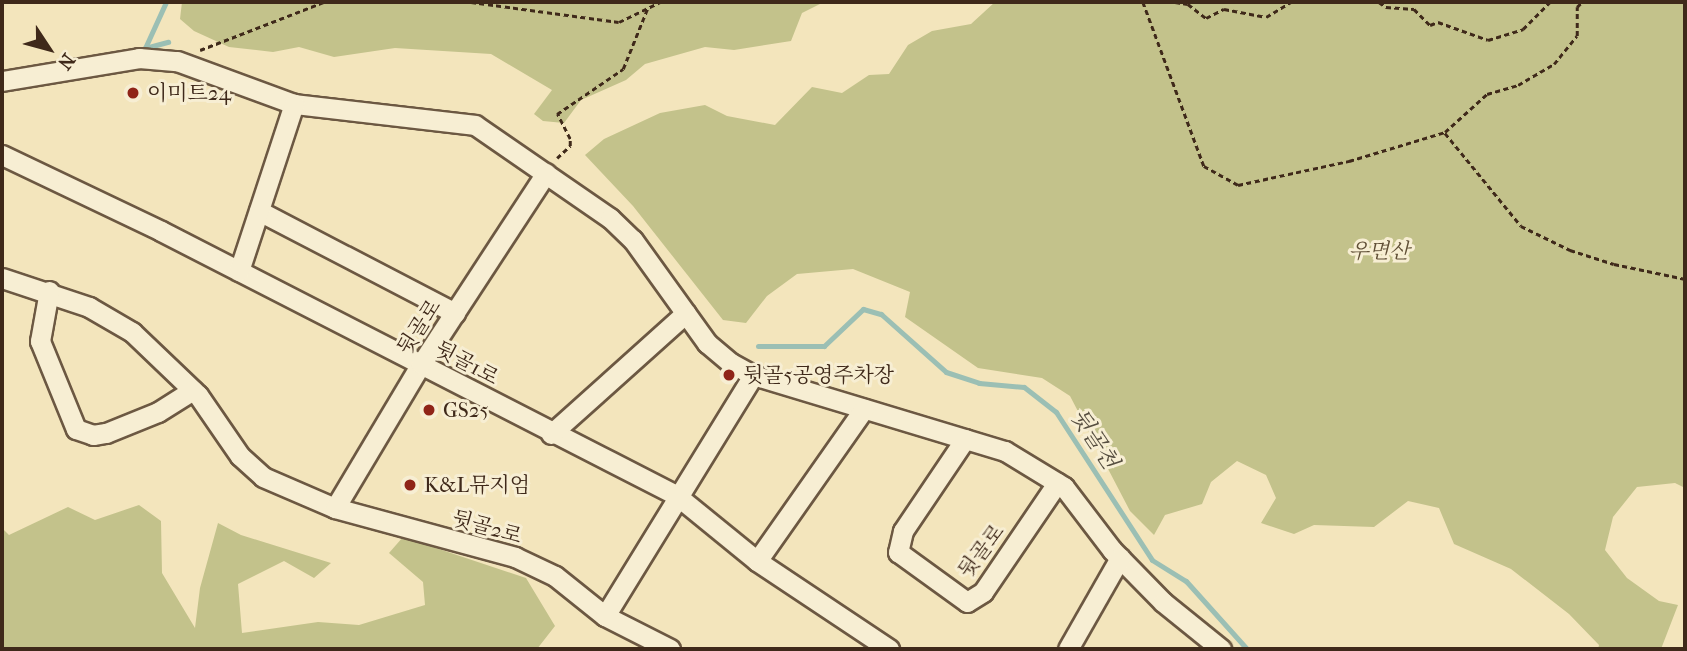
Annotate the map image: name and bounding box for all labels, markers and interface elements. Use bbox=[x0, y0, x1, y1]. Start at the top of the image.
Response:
north arrow bbox=[14, 14, 84, 84]
text: N bbox=[53, 49, 79, 74]
place label: 이미트24 bbox=[147, 80, 231, 106]
marker: 이미트24 bbox=[125, 85, 141, 101]
park label: 우면산 bbox=[1349, 238, 1409, 264]
street label: 뒷골로 bbox=[392, 295, 446, 359]
street label: 뒷골1로 bbox=[431, 336, 503, 390]
place label: 뒷골5공영주차장 bbox=[743, 362, 894, 388]
marker: 뒷골5공영주차장 bbox=[721, 367, 737, 383]
place label: GS25 bbox=[443, 397, 489, 423]
marker: GS25 bbox=[421, 402, 437, 418]
water label: 뒷골천 bbox=[1064, 404, 1124, 474]
place label: K&L뮤지엄 bbox=[424, 472, 530, 498]
marker: K&L뮤지엄 bbox=[402, 477, 418, 493]
street label: 뒷골2로 bbox=[449, 505, 525, 549]
street label: 뒷골로 bbox=[953, 519, 1009, 583]

